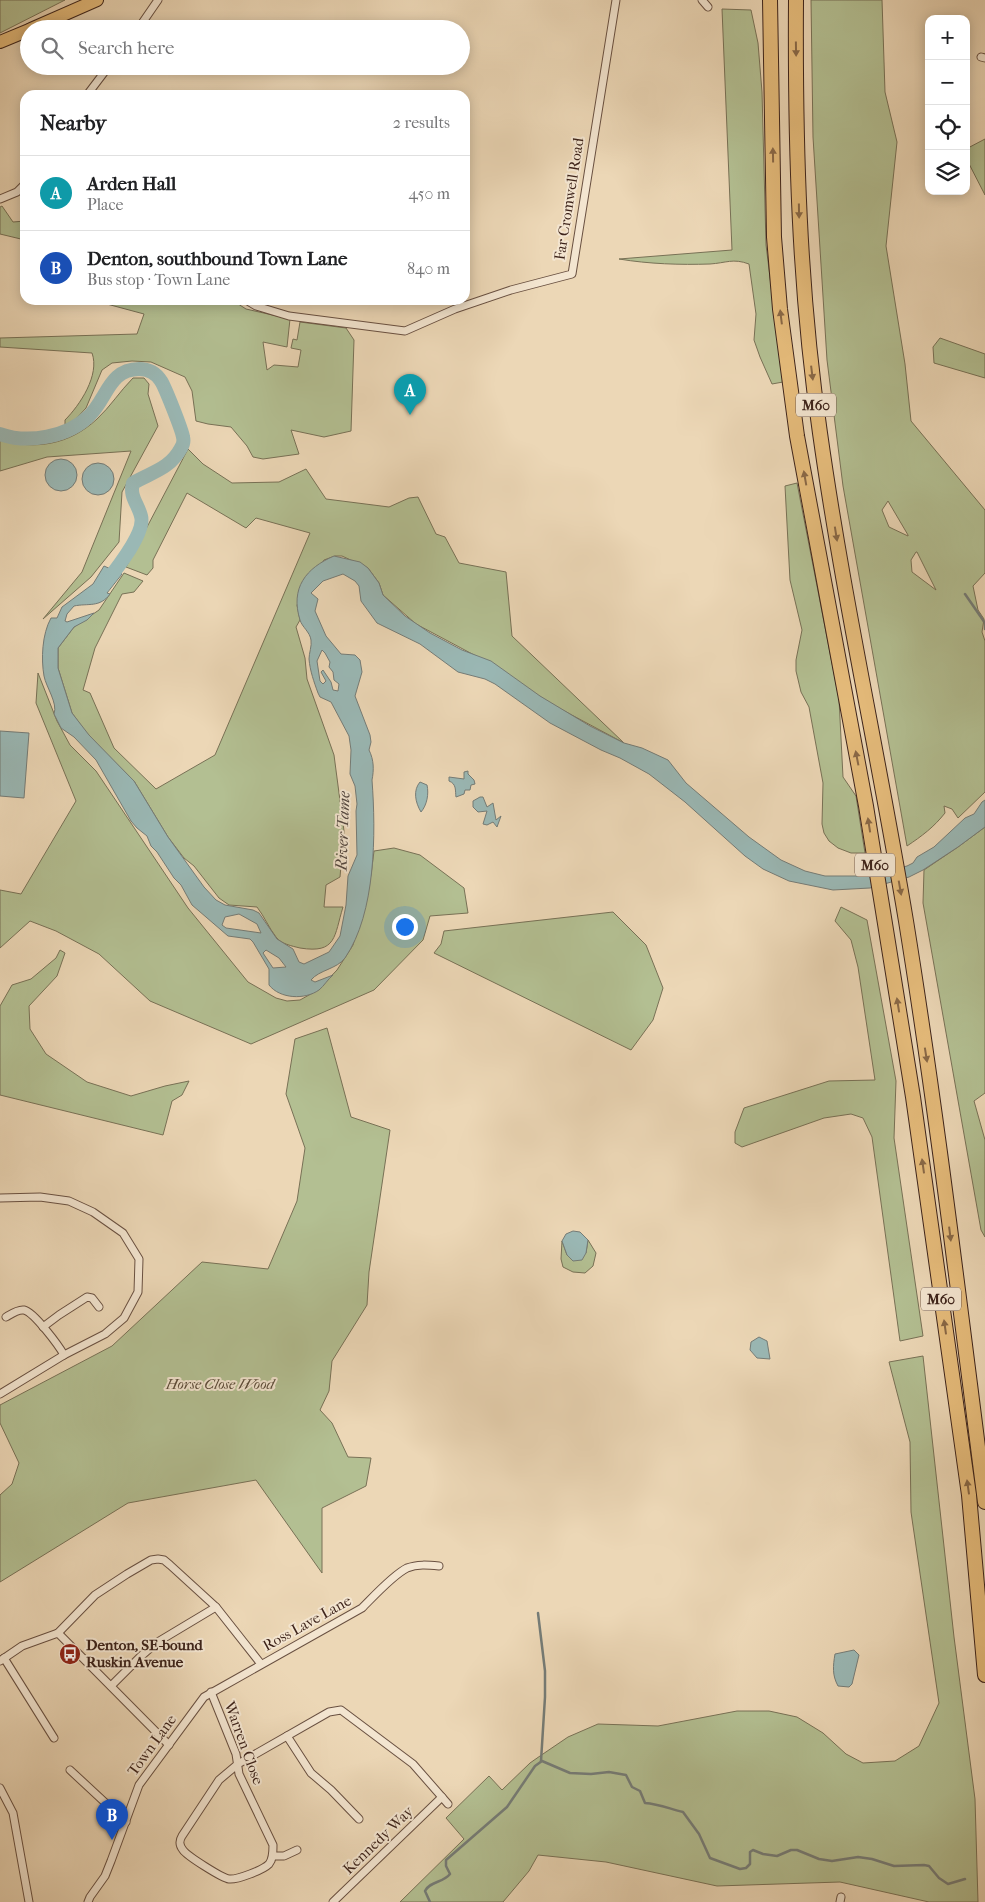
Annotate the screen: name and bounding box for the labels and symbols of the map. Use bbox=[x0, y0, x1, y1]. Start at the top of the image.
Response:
one-way arrow bbox=[792, 41, 800, 57]
street label: Far Cromwell Road bbox=[550, 136, 588, 261]
one-way arrow bbox=[769, 146, 777, 162]
one-way arrow bbox=[795, 203, 803, 219]
one-way arrow bbox=[777, 308, 785, 324]
one-way arrow bbox=[808, 365, 816, 381]
pin: A bbox=[394, 374, 426, 415]
road number: M60 bbox=[796, 394, 836, 416]
one-way arrow bbox=[800, 469, 808, 485]
one-way arrow bbox=[832, 526, 840, 542]
one-way arrow bbox=[852, 750, 860, 766]
water label: River Tame bbox=[332, 791, 353, 872]
one-way arrow bbox=[864, 817, 872, 833]
road number: M60 bbox=[855, 854, 895, 876]
one-way arrow bbox=[896, 880, 904, 896]
your location bbox=[392, 914, 418, 940]
one-way arrow bbox=[894, 997, 902, 1013]
one-way arrow bbox=[922, 1048, 930, 1064]
one-way arrow bbox=[918, 1157, 926, 1173]
one-way arrow bbox=[946, 1226, 954, 1242]
road number: M60 bbox=[921, 1288, 961, 1310]
one-way arrow bbox=[941, 1318, 949, 1334]
park label: Horse Close Wood bbox=[165, 1375, 277, 1393]
one-way arrow bbox=[963, 1479, 971, 1495]
street label: Ross Lave Lane bbox=[260, 1591, 355, 1655]
place label: Denton, SE-bound Ruskin Avenue bbox=[86, 1636, 204, 1671]
bus stop icon: Denton, SE-bound Ruskin Avenue bbox=[58, 1642, 82, 1666]
street label: Warren Close bbox=[220, 1698, 268, 1788]
street label: Town Lane bbox=[124, 1710, 181, 1779]
pin: B bbox=[96, 1799, 128, 1840]
street label: Kennedy Way bbox=[339, 1801, 417, 1878]

